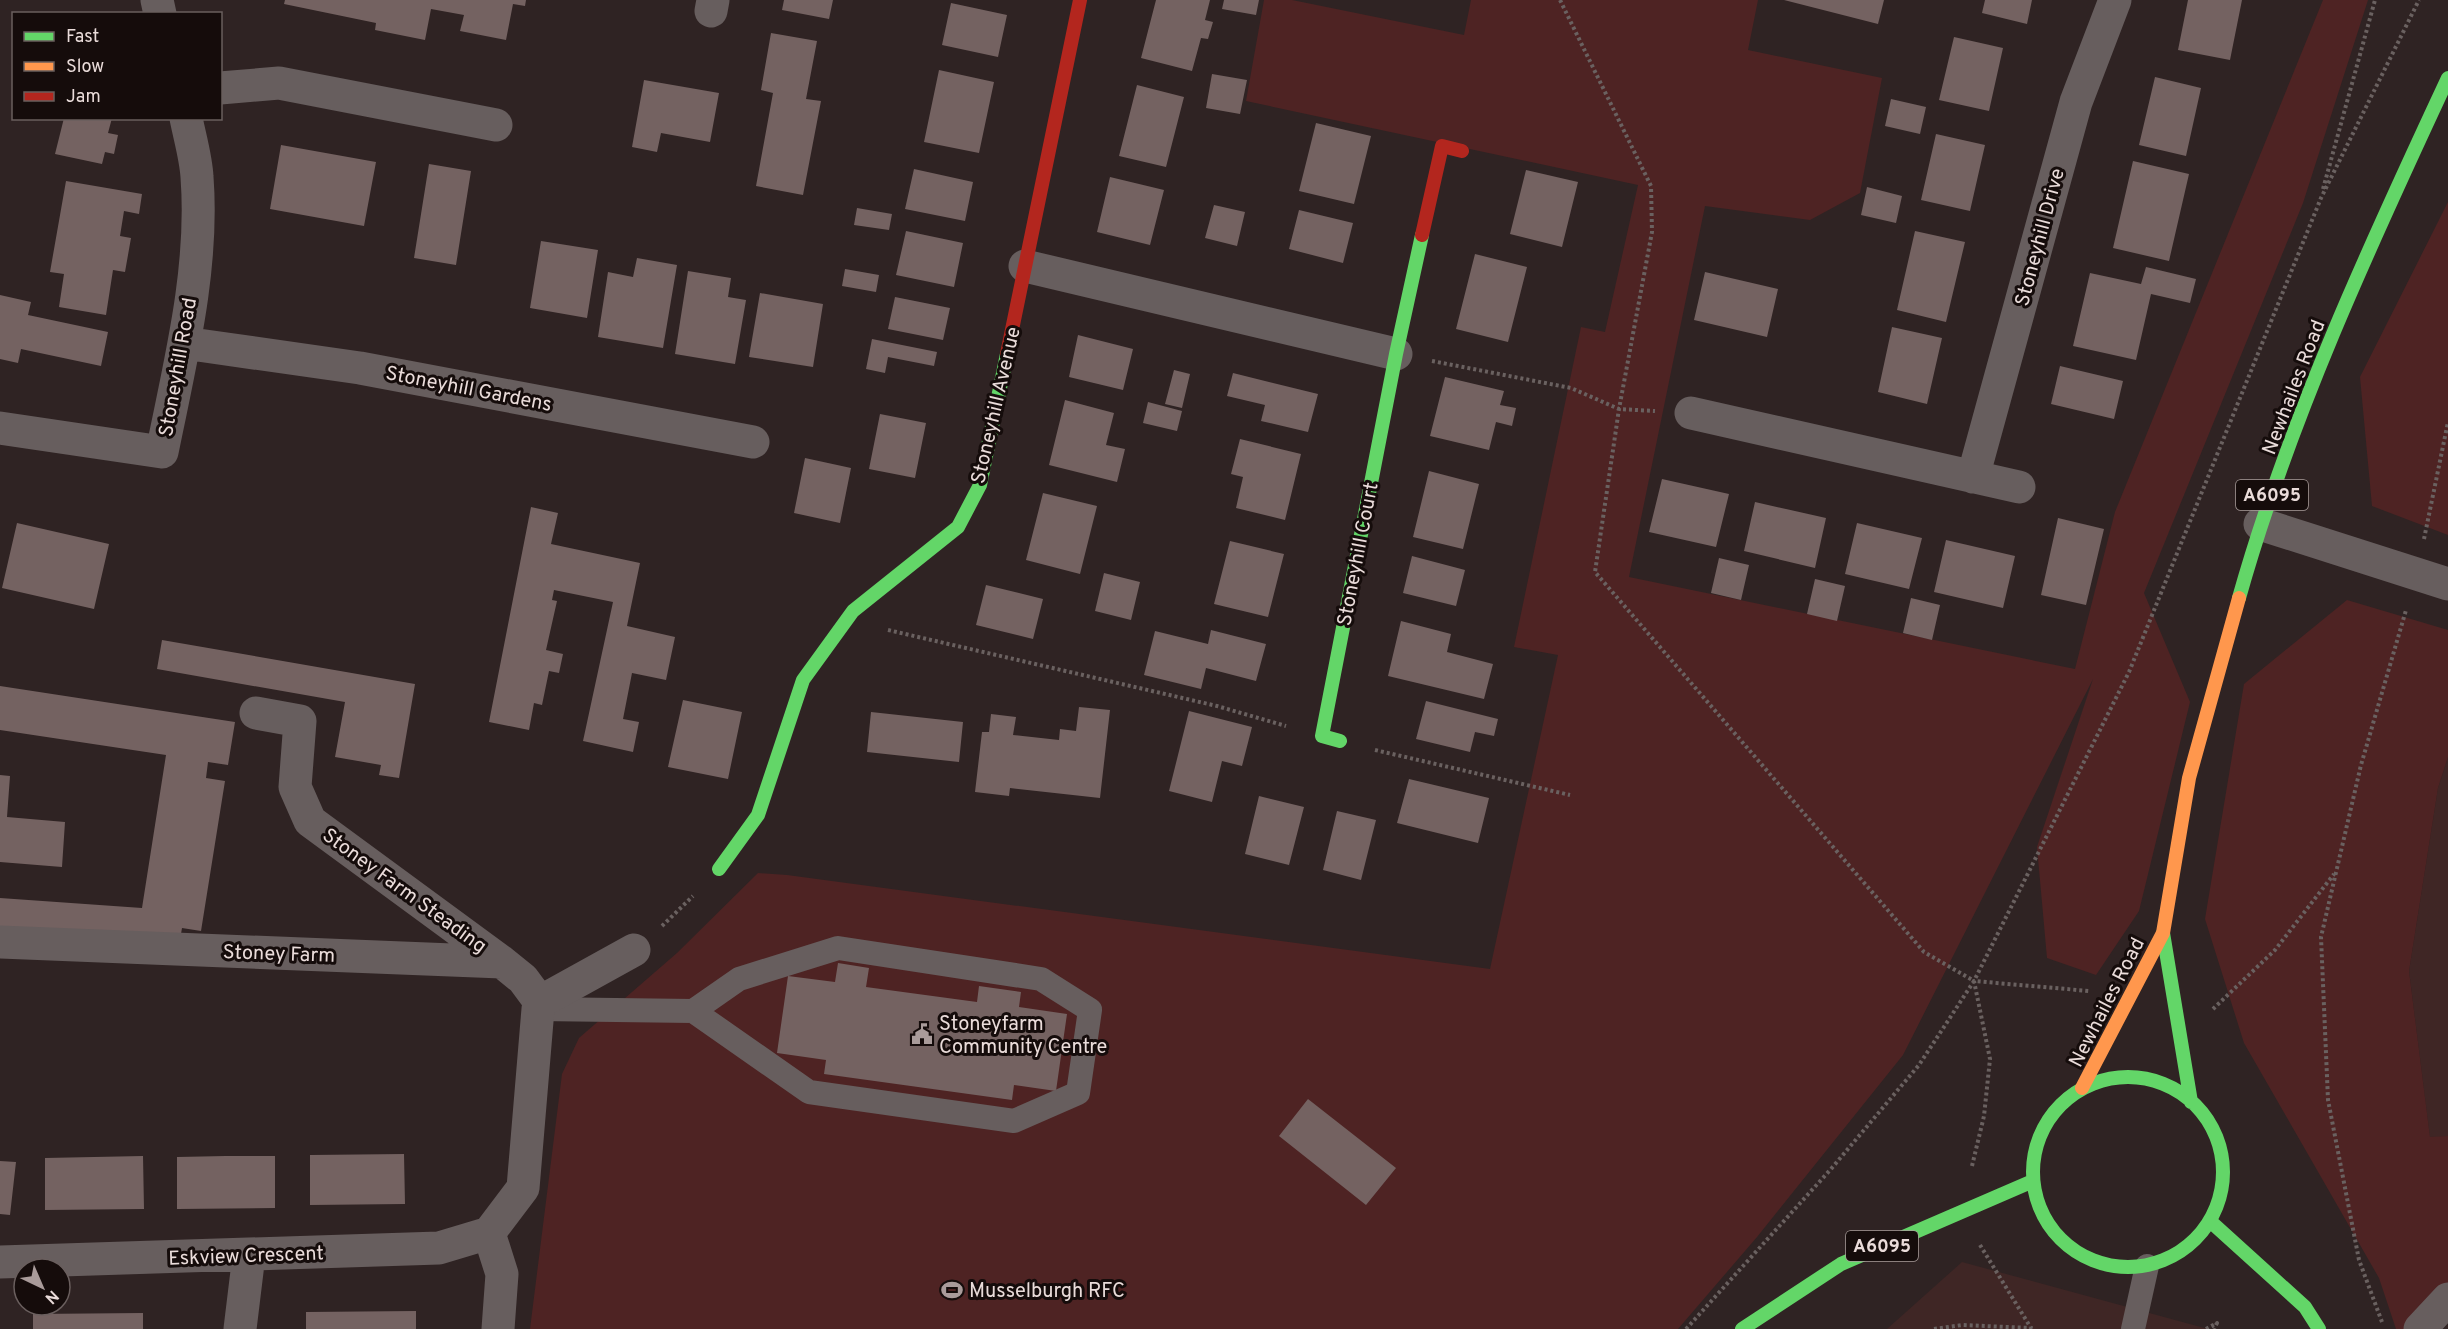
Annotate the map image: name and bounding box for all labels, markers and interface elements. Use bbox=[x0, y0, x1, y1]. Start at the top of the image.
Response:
legend bbox=[12, 12, 222, 120]
text: Fast bbox=[66, 26, 99, 49]
text: Slow bbox=[66, 56, 104, 79]
text: Jam bbox=[66, 86, 101, 109]
street label: Stoneyhill Drive bbox=[2010, 166, 2072, 309]
street label: Stoneyhill Road bbox=[154, 296, 204, 439]
street label: Newhailes Road bbox=[2257, 317, 2332, 459]
street label: Stoneyhill Avenue bbox=[966, 324, 1028, 486]
street label: Stoneyhill Gardens bbox=[383, 361, 554, 419]
road number: A6095 bbox=[2236, 480, 2308, 510]
street label: Stoneyhill Court bbox=[1332, 481, 1386, 628]
street label: Stoney Farm Steading bbox=[317, 823, 491, 960]
street label: Newhailes Road bbox=[2064, 934, 2152, 1072]
street label: Stoney Farm bbox=[222, 940, 336, 970]
place label: Stoneyfarm Community Centre bbox=[939, 1012, 1107, 1061]
public building icon: Stoneyfarm Community Centre bbox=[910, 1022, 934, 1046]
road number: A6095 bbox=[1846, 1231, 1918, 1261]
street label: Eskview Crescent bbox=[168, 1241, 324, 1273]
north arrow bbox=[12, 1257, 72, 1317]
sports icon: Musselburgh RFC bbox=[940, 1278, 964, 1302]
place label: Musselburgh RFC bbox=[969, 1279, 1125, 1305]
text: N bbox=[40, 1285, 62, 1308]

